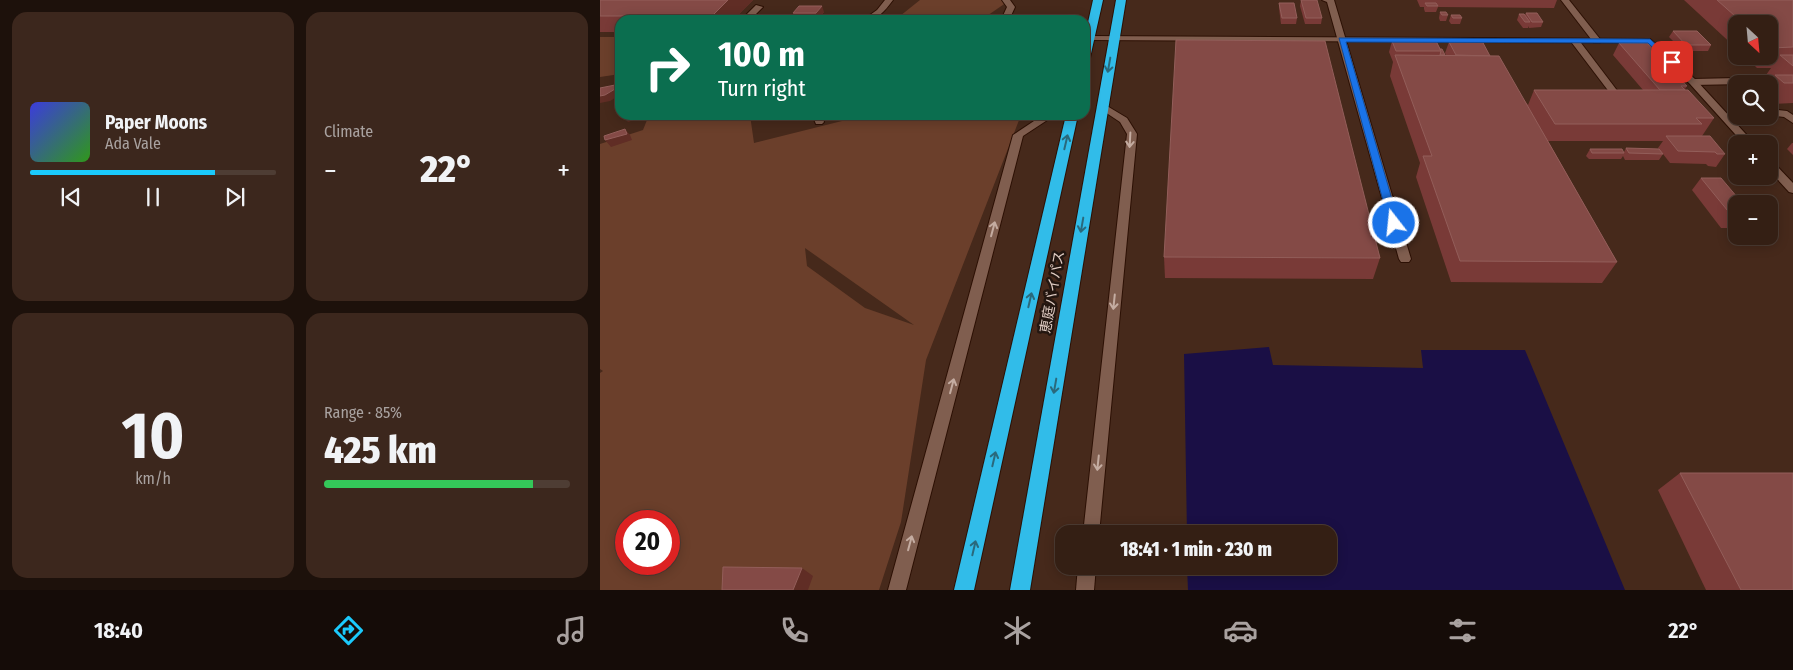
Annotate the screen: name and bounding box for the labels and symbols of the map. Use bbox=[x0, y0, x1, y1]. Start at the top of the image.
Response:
north arrow bbox=[1728, 15, 1778, 65]
pin bbox=[1651, 41, 1693, 83]
one-way arrow bbox=[1104, 57, 1114, 73]
one-way arrow bbox=[1126, 132, 1135, 148]
one-way arrow bbox=[1062, 134, 1071, 150]
position arrow bbox=[1367, 196, 1419, 248]
one-way arrow bbox=[1076, 217, 1086, 233]
one-way arrow bbox=[989, 221, 999, 237]
street label: 恵庭バイパス bbox=[1037, 249, 1068, 335]
one-way arrow bbox=[1026, 293, 1035, 309]
one-way arrow bbox=[1109, 293, 1119, 309]
one-way arrow bbox=[1049, 377, 1059, 393]
one-way arrow bbox=[947, 378, 957, 394]
one-way arrow bbox=[990, 451, 999, 467]
one-way arrow bbox=[1093, 455, 1103, 471]
speed limit sign: 20 bbox=[615, 510, 680, 575]
one-way arrow bbox=[906, 535, 915, 551]
one-way arrow bbox=[970, 541, 979, 557]

